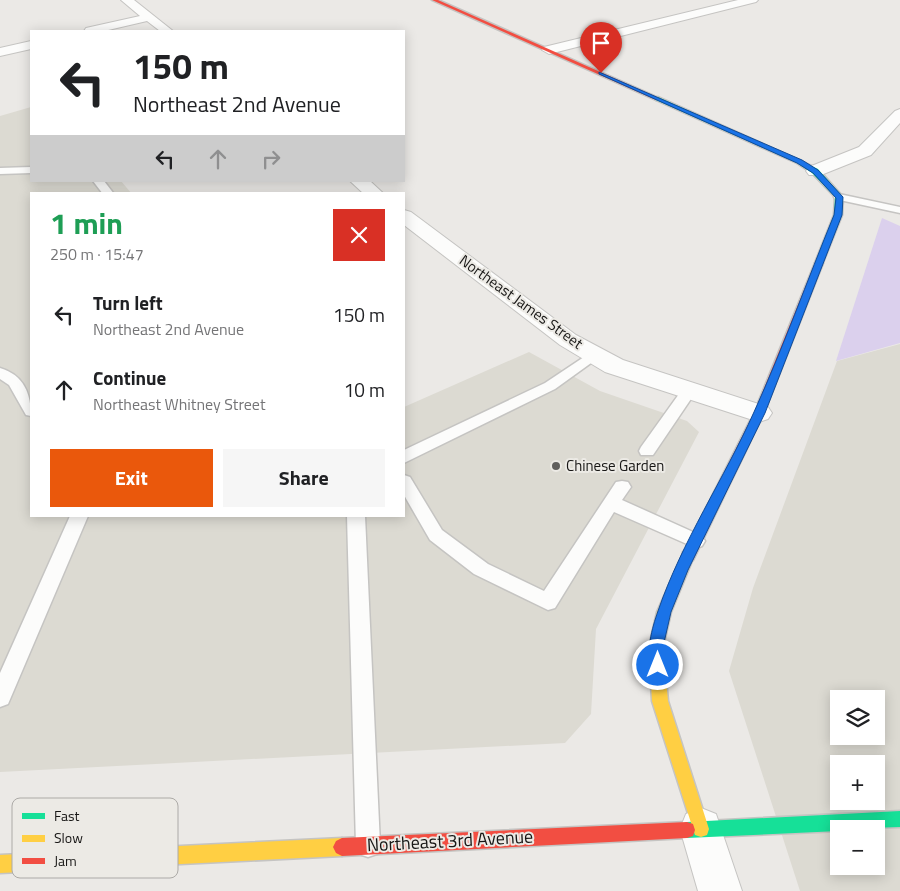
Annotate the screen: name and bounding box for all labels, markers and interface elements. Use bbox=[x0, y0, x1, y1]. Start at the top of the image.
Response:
pin bbox=[580, 22, 622, 73]
icon: arrive bbox=[587, 29, 615, 57]
text: 150 m bbox=[133, 39, 229, 93]
icon: left bbox=[50, 50, 115, 115]
text: Northeast 2nd Avenue bbox=[133, 87, 341, 121]
icon: left bbox=[151, 145, 179, 173]
icon: ahead bbox=[204, 145, 232, 173]
icon: right bbox=[257, 145, 285, 173]
text: 1 min bbox=[50, 200, 123, 246]
button: close bbox=[333, 209, 385, 261]
text: 250 m · 15:47 bbox=[50, 242, 144, 266]
street label: Northeast James Street bbox=[455, 249, 589, 355]
text: Turn left bbox=[93, 288, 163, 317]
text: 150 m bbox=[333, 300, 385, 329]
icon: left bbox=[50, 301, 78, 329]
text: Northeast 2nd Avenue bbox=[93, 317, 244, 341]
text: Continue bbox=[93, 363, 166, 392]
text: 10 m bbox=[344, 375, 385, 404]
icon: ahead bbox=[50, 376, 78, 404]
text: Northeast Whitney Street bbox=[93, 392, 266, 416]
button: Exit bbox=[50, 449, 213, 507]
button: Share bbox=[223, 449, 385, 507]
place label: Chinese Garden bbox=[566, 454, 664, 477]
marker: Chinese Garden bbox=[550, 460, 562, 472]
position arrow bbox=[631, 638, 683, 690]
map controls bbox=[830, 690, 885, 875]
button: layers bbox=[830, 690, 885, 745]
button: + bbox=[830, 755, 885, 810]
legend bbox=[12, 798, 178, 878]
text: Fast bbox=[54, 805, 79, 826]
button: − bbox=[830, 820, 885, 875]
street label: Northeast 3rd Avenue bbox=[366, 823, 534, 858]
text: Slow bbox=[54, 827, 83, 848]
text: Jam bbox=[54, 850, 77, 871]

